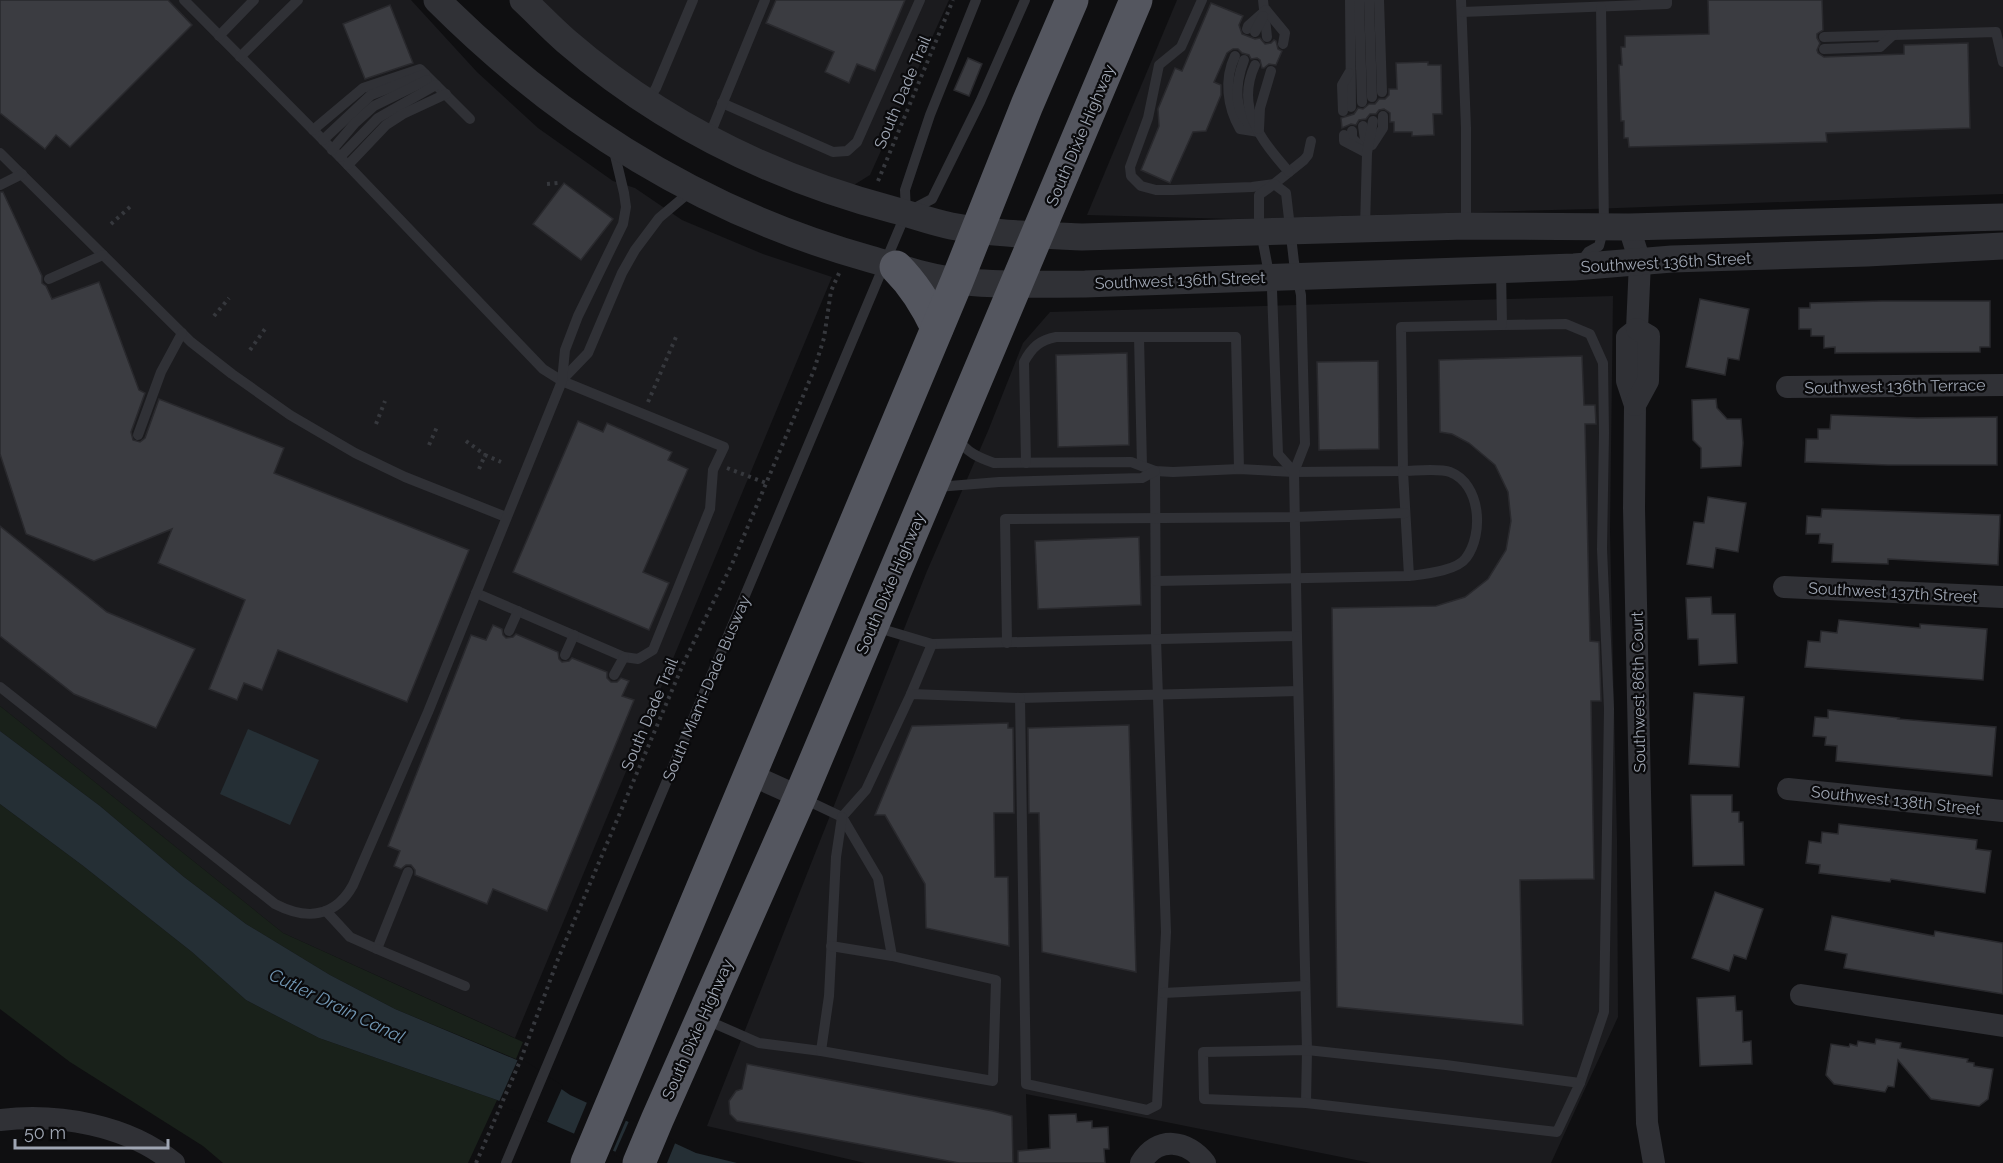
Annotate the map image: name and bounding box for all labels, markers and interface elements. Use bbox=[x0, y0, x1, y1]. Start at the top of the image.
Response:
street label: South Dade Trail bbox=[870, 32, 935, 152]
street label: South Dixie Highway bbox=[1042, 61, 1119, 209]
street label: Southwest 136th Street bbox=[1580, 249, 1752, 276]
street label: Southwest 136th Street bbox=[1094, 268, 1266, 293]
street label: Southwest 136th Terrace bbox=[1804, 375, 1986, 398]
street label: South Dixie Highway bbox=[852, 509, 929, 657]
street label: Southwest 137th Street bbox=[1808, 579, 1979, 606]
street label: South Miami-Dade Busway bbox=[659, 592, 754, 784]
street label: Southwest 86th Court bbox=[1628, 611, 1649, 773]
street label: South Dade Trail bbox=[617, 654, 682, 774]
street label: Southwest 138th Street bbox=[1810, 782, 1982, 819]
street label: South Dixie Highway bbox=[658, 956, 737, 1102]
water label: Cutler Drain Canal bbox=[266, 964, 409, 1048]
scale bar bbox=[15, 1112, 168, 1150]
text: 50 m bbox=[24, 1122, 66, 1143]

